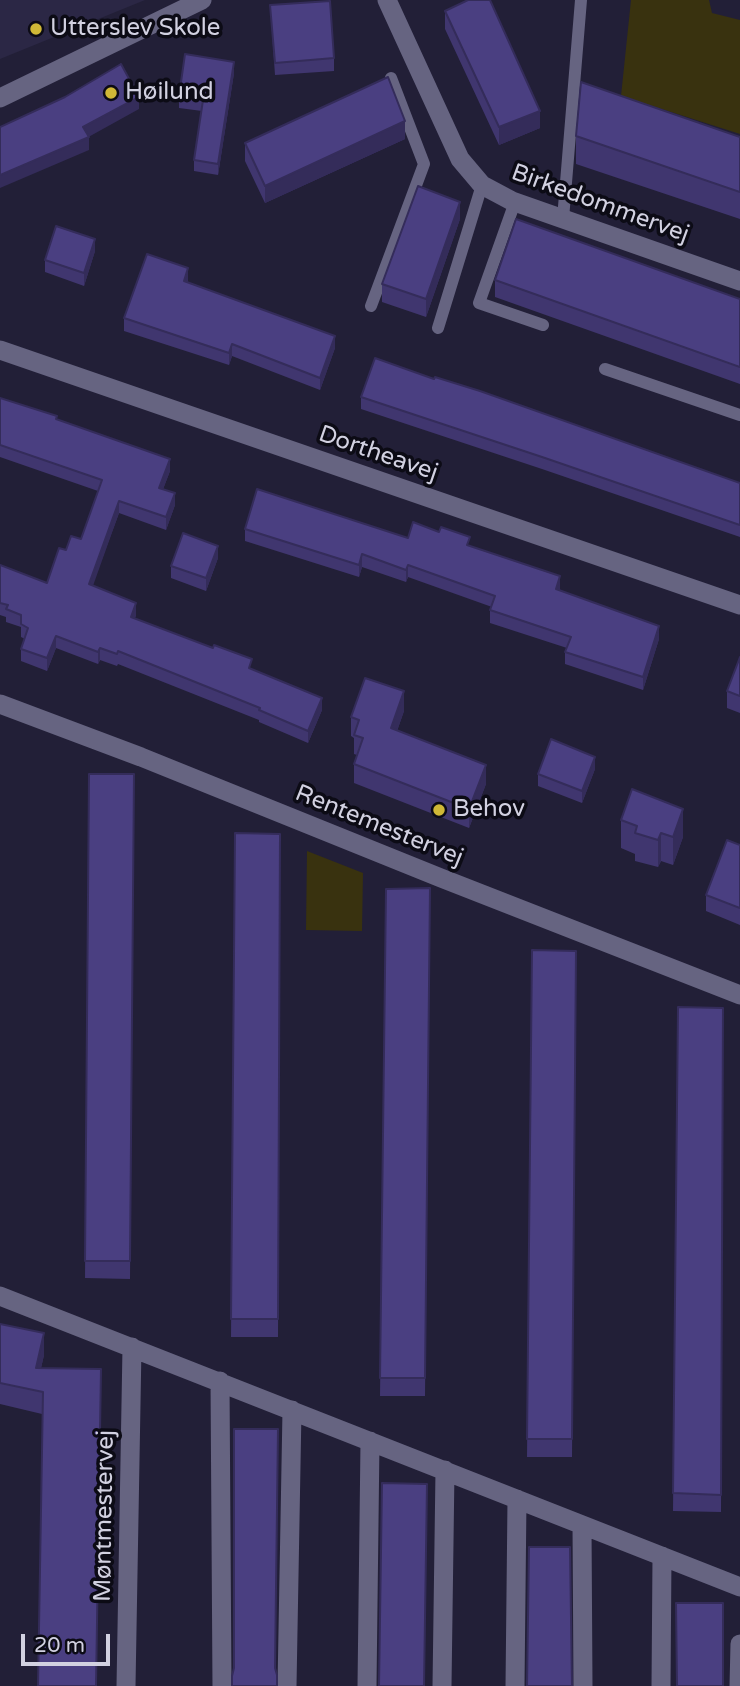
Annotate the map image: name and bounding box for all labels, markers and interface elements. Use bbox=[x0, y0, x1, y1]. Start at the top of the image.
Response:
place label: Utterslev Skole bbox=[50, 15, 220, 43]
marker: Utterslev Skole bbox=[28, 21, 44, 37]
place label: Høilund bbox=[125, 79, 214, 107]
marker: Høilund bbox=[103, 85, 119, 101]
street label: Birkedommervej bbox=[507, 159, 693, 249]
street label: Dortheavej bbox=[315, 420, 441, 488]
street label: Rentemestervej bbox=[291, 779, 467, 873]
place label: Behov bbox=[453, 796, 525, 824]
marker: Behov bbox=[431, 802, 447, 818]
street label: Møntmestervej bbox=[89, 1430, 121, 1602]
scale bar bbox=[24, 1620, 114, 1664]
text: 20 m bbox=[34, 1633, 85, 1658]

